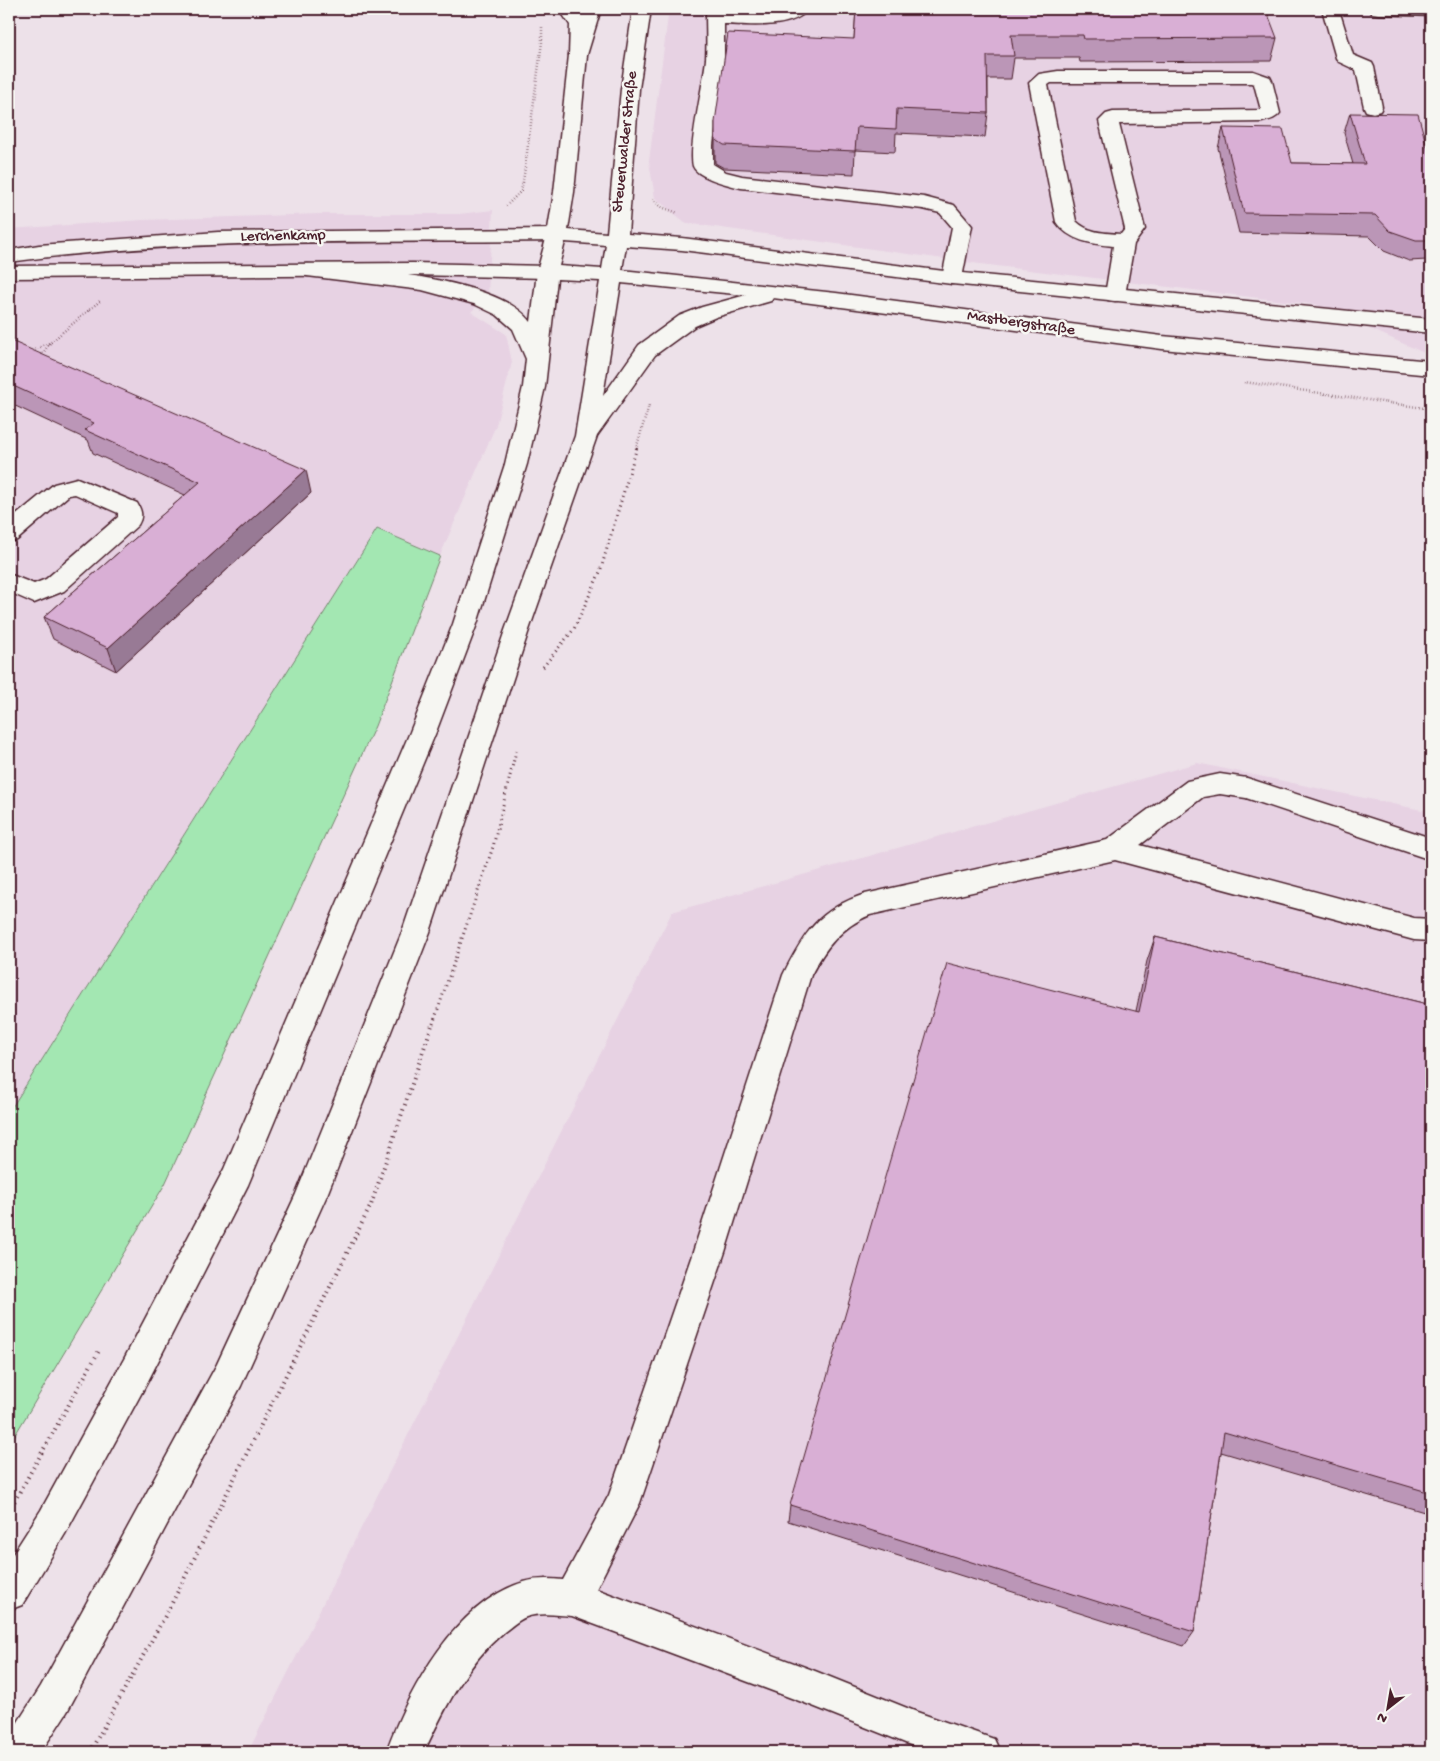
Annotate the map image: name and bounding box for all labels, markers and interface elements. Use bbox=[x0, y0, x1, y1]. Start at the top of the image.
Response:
street label: Steuerwalder Straße bbox=[609, 70, 643, 214]
street label: Lerchenkamp bbox=[240, 227, 326, 247]
street label: Mastbergstraße bbox=[966, 307, 1077, 341]
north arrow bbox=[1362, 1684, 1412, 1734]
text: N bbox=[1374, 1707, 1391, 1727]

